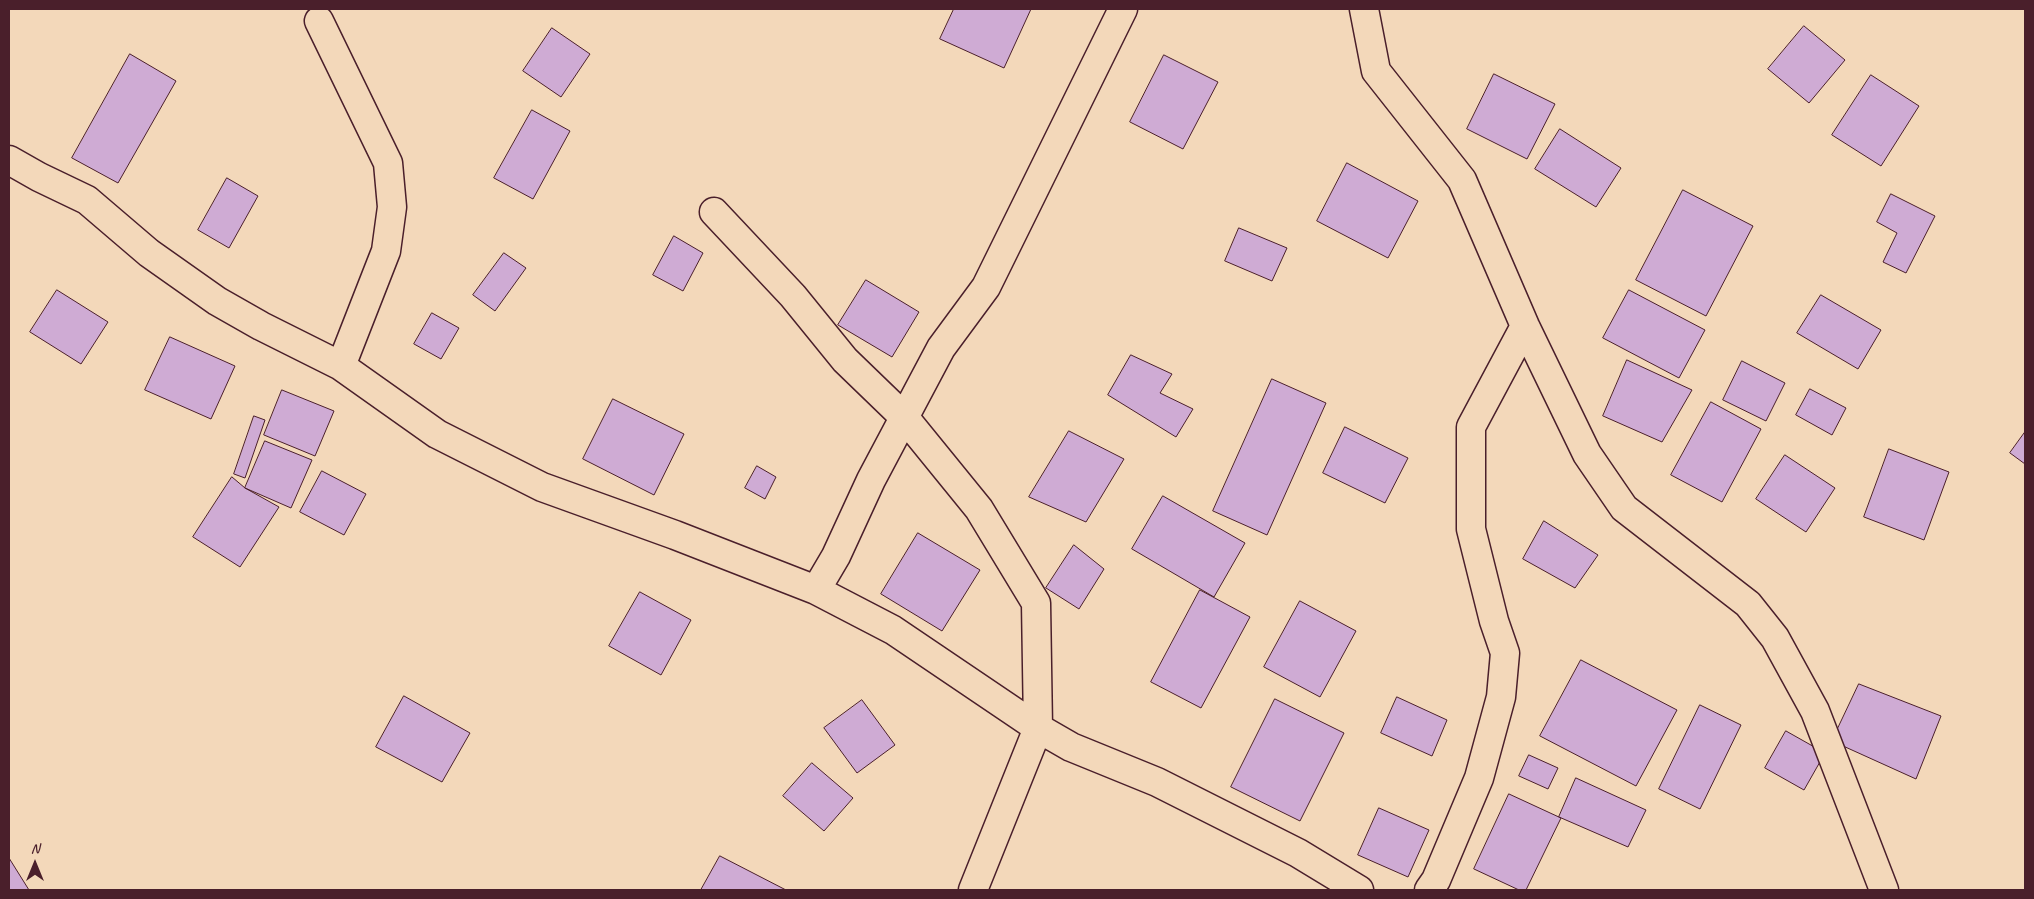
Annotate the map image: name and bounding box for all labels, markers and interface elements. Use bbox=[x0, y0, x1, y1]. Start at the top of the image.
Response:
north arrow bbox=[10, 839, 60, 889]
text: N bbox=[31, 840, 39, 857]

